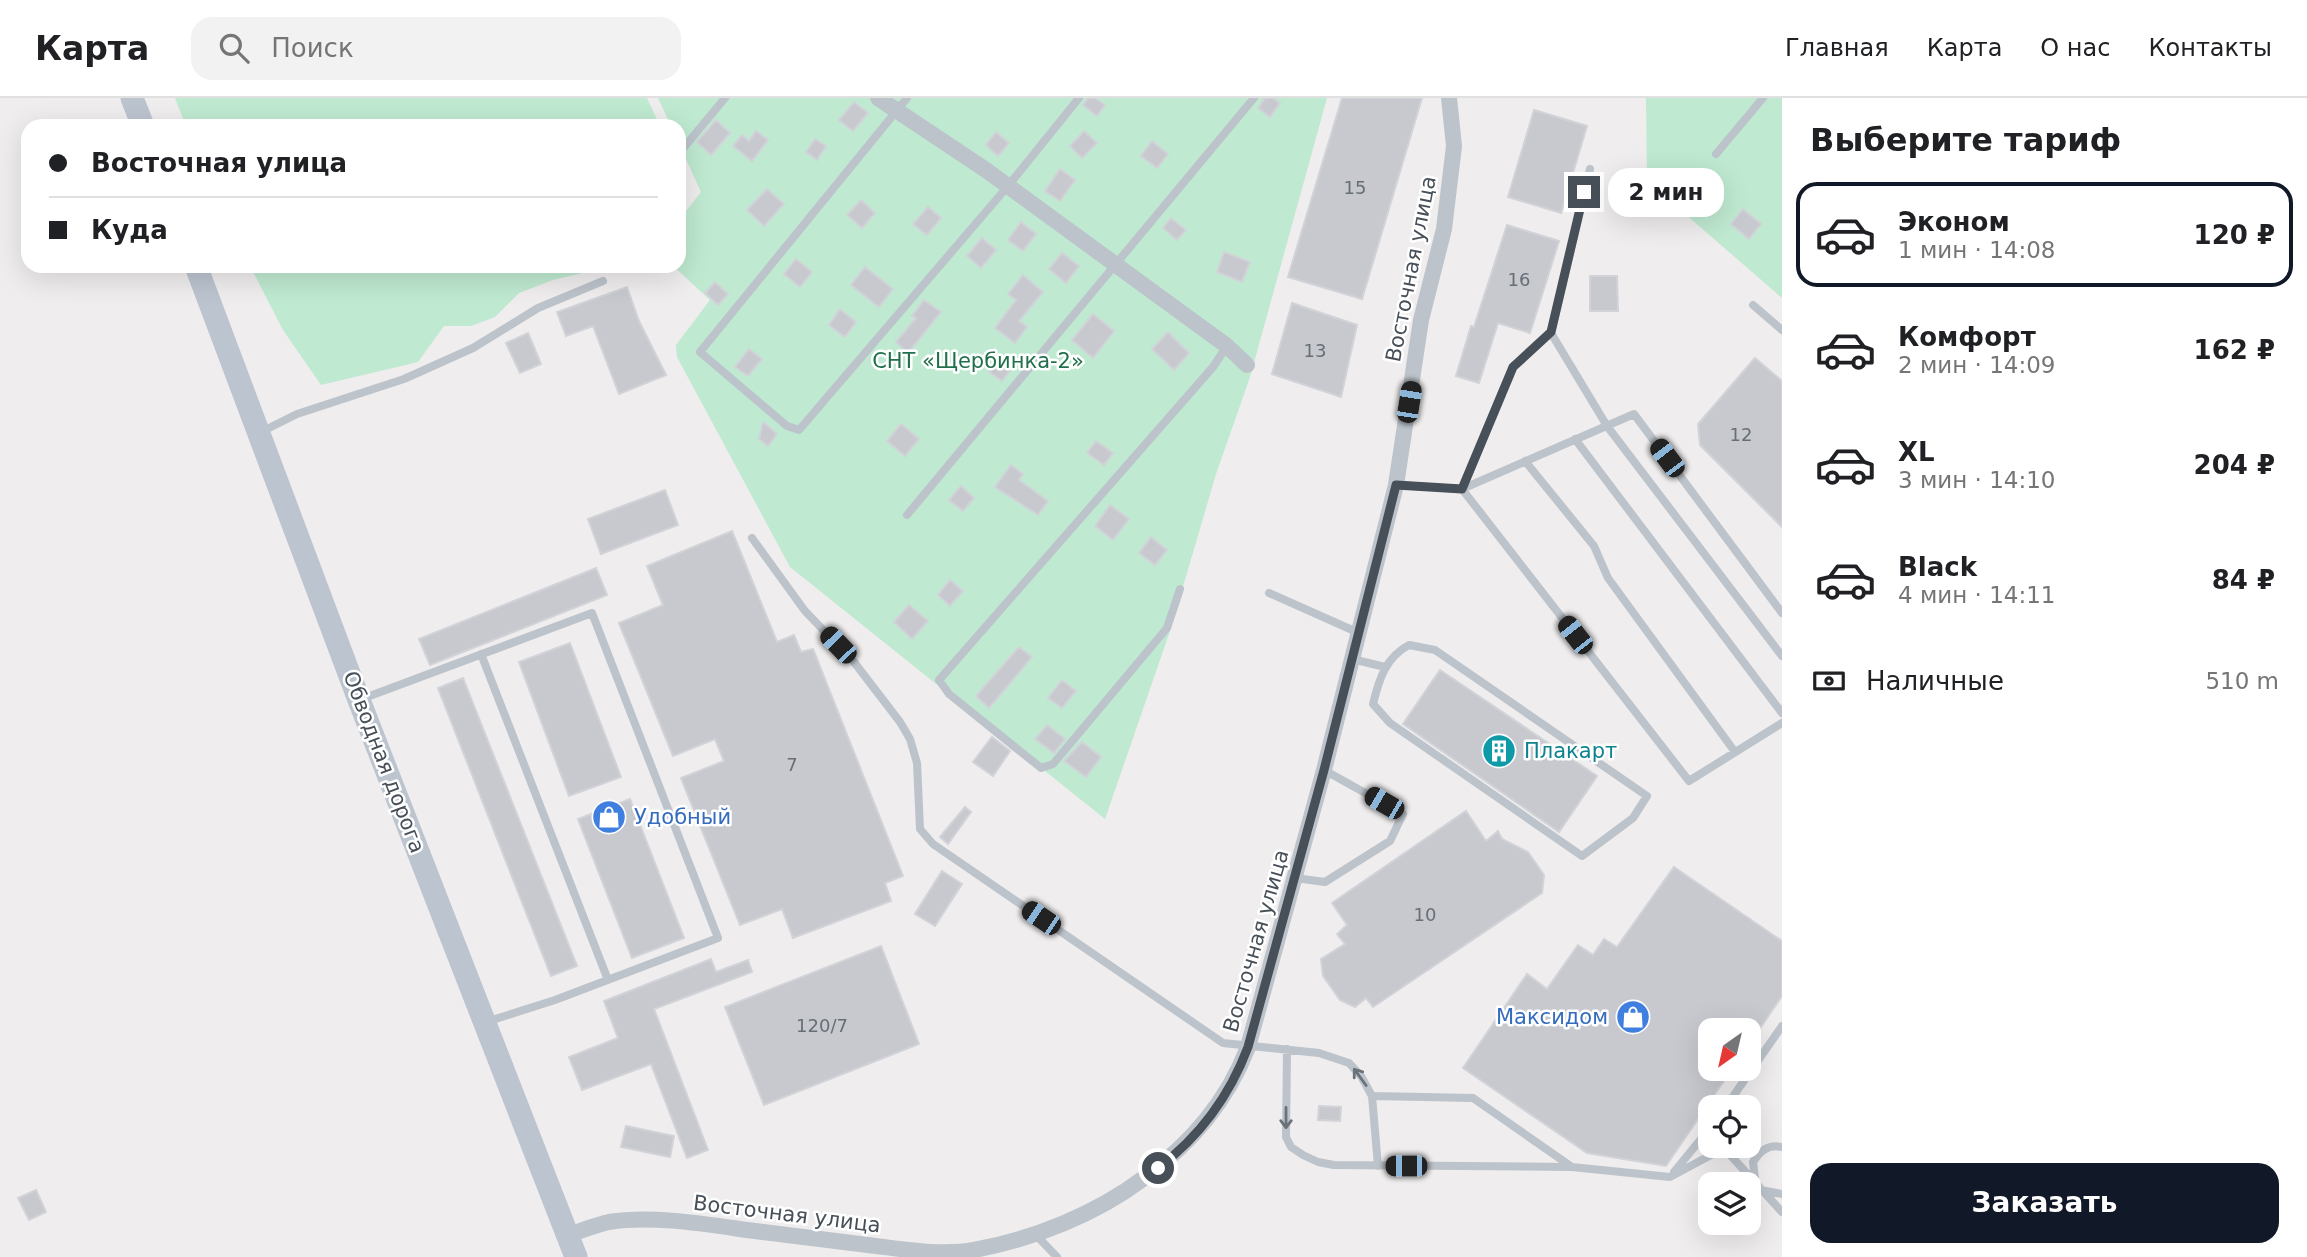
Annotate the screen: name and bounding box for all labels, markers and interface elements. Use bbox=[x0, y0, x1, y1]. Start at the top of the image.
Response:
search box bbox=[191, 17, 681, 80]
text: Карта bbox=[35, 29, 149, 68]
icon: search bbox=[215, 29, 253, 67]
text: Поиск bbox=[271, 33, 354, 63]
text: Главная bbox=[1785, 34, 1889, 62]
text: Карта bbox=[1927, 34, 2002, 62]
text: О нас bbox=[2040, 34, 2110, 62]
text: Контакты bbox=[2148, 34, 2272, 62]
text: Выберите тариф bbox=[1810, 121, 2121, 159]
text: Восточная улица bbox=[91, 148, 347, 178]
callout: 2 мин bbox=[1608, 168, 1724, 217]
street label: Восточная улица bbox=[1381, 174, 1441, 364]
route end bbox=[1568, 176, 1600, 208]
house number: 15 bbox=[1344, 177, 1366, 198]
text: 2 мин bbox=[1629, 179, 1703, 205]
icon: car bbox=[1814, 203, 1877, 266]
text: Эконом bbox=[1898, 207, 2010, 237]
text: Куда bbox=[91, 215, 168, 245]
text: 120 ₽ bbox=[2194, 220, 2275, 250]
text: 1 мин · 14:08 bbox=[1898, 237, 2056, 263]
house number: 16 bbox=[1508, 269, 1530, 290]
icon: car bbox=[1814, 318, 1877, 381]
text: Комфорт bbox=[1898, 322, 2036, 352]
text: 162 ₽ bbox=[2194, 335, 2275, 365]
house number: 13 bbox=[1304, 340, 1326, 361]
park label: СНТ «Щербинка-2» bbox=[872, 349, 1084, 373]
text: 2 мин · 14:09 bbox=[1898, 352, 2056, 378]
car bbox=[1396, 380, 1423, 424]
house number: 12 bbox=[1730, 424, 1752, 445]
icon: car bbox=[1814, 433, 1877, 496]
car bbox=[1646, 435, 1689, 481]
text: XL bbox=[1898, 437, 1935, 467]
text: 204 ₽ bbox=[2194, 450, 2275, 480]
text: 3 мин · 14:10 bbox=[1898, 467, 2056, 493]
icon: car bbox=[1814, 548, 1877, 611]
text: Black bbox=[1898, 552, 1977, 582]
text: 84 ₽ bbox=[2212, 565, 2275, 595]
text: 4 мин · 14:11 bbox=[1898, 582, 2056, 608]
car bbox=[1554, 612, 1597, 658]
car bbox=[816, 623, 861, 667]
icon: cash bbox=[1810, 662, 1848, 700]
text: Наличные bbox=[1866, 666, 2004, 696]
street label: Обводная дорога bbox=[338, 668, 430, 856]
text: 510 m bbox=[2205, 668, 2279, 694]
building icon: Плакарт bbox=[1480, 732, 1518, 770]
place label: Плакарт bbox=[1524, 739, 1617, 763]
house number: 7 bbox=[786, 754, 798, 775]
car bbox=[1361, 783, 1408, 823]
shop icon: Удобный bbox=[590, 798, 628, 836]
place label: Удобный bbox=[634, 805, 731, 829]
street label: Восточная улица bbox=[1218, 847, 1294, 1035]
car bbox=[1018, 898, 1065, 938]
house number: 10 bbox=[1414, 904, 1436, 925]
shop icon: Максидом bbox=[1614, 998, 1652, 1036]
place label: Максидом bbox=[1496, 1005, 1608, 1029]
house number: 120/7 bbox=[796, 1015, 848, 1036]
north arrow bbox=[1698, 1018, 1760, 1082]
map controls bbox=[1698, 1018, 1761, 1235]
one-way arrow bbox=[1353, 1068, 1368, 1087]
button: locate bbox=[1698, 1095, 1761, 1158]
one-way arrow bbox=[1280, 1106, 1293, 1129]
route start bbox=[1142, 1152, 1174, 1184]
car bbox=[1386, 1156, 1428, 1177]
button: Заказать bbox=[1810, 1163, 2279, 1243]
button: layers bbox=[1698, 1172, 1761, 1235]
street label: Восточная улица bbox=[692, 1191, 882, 1237]

